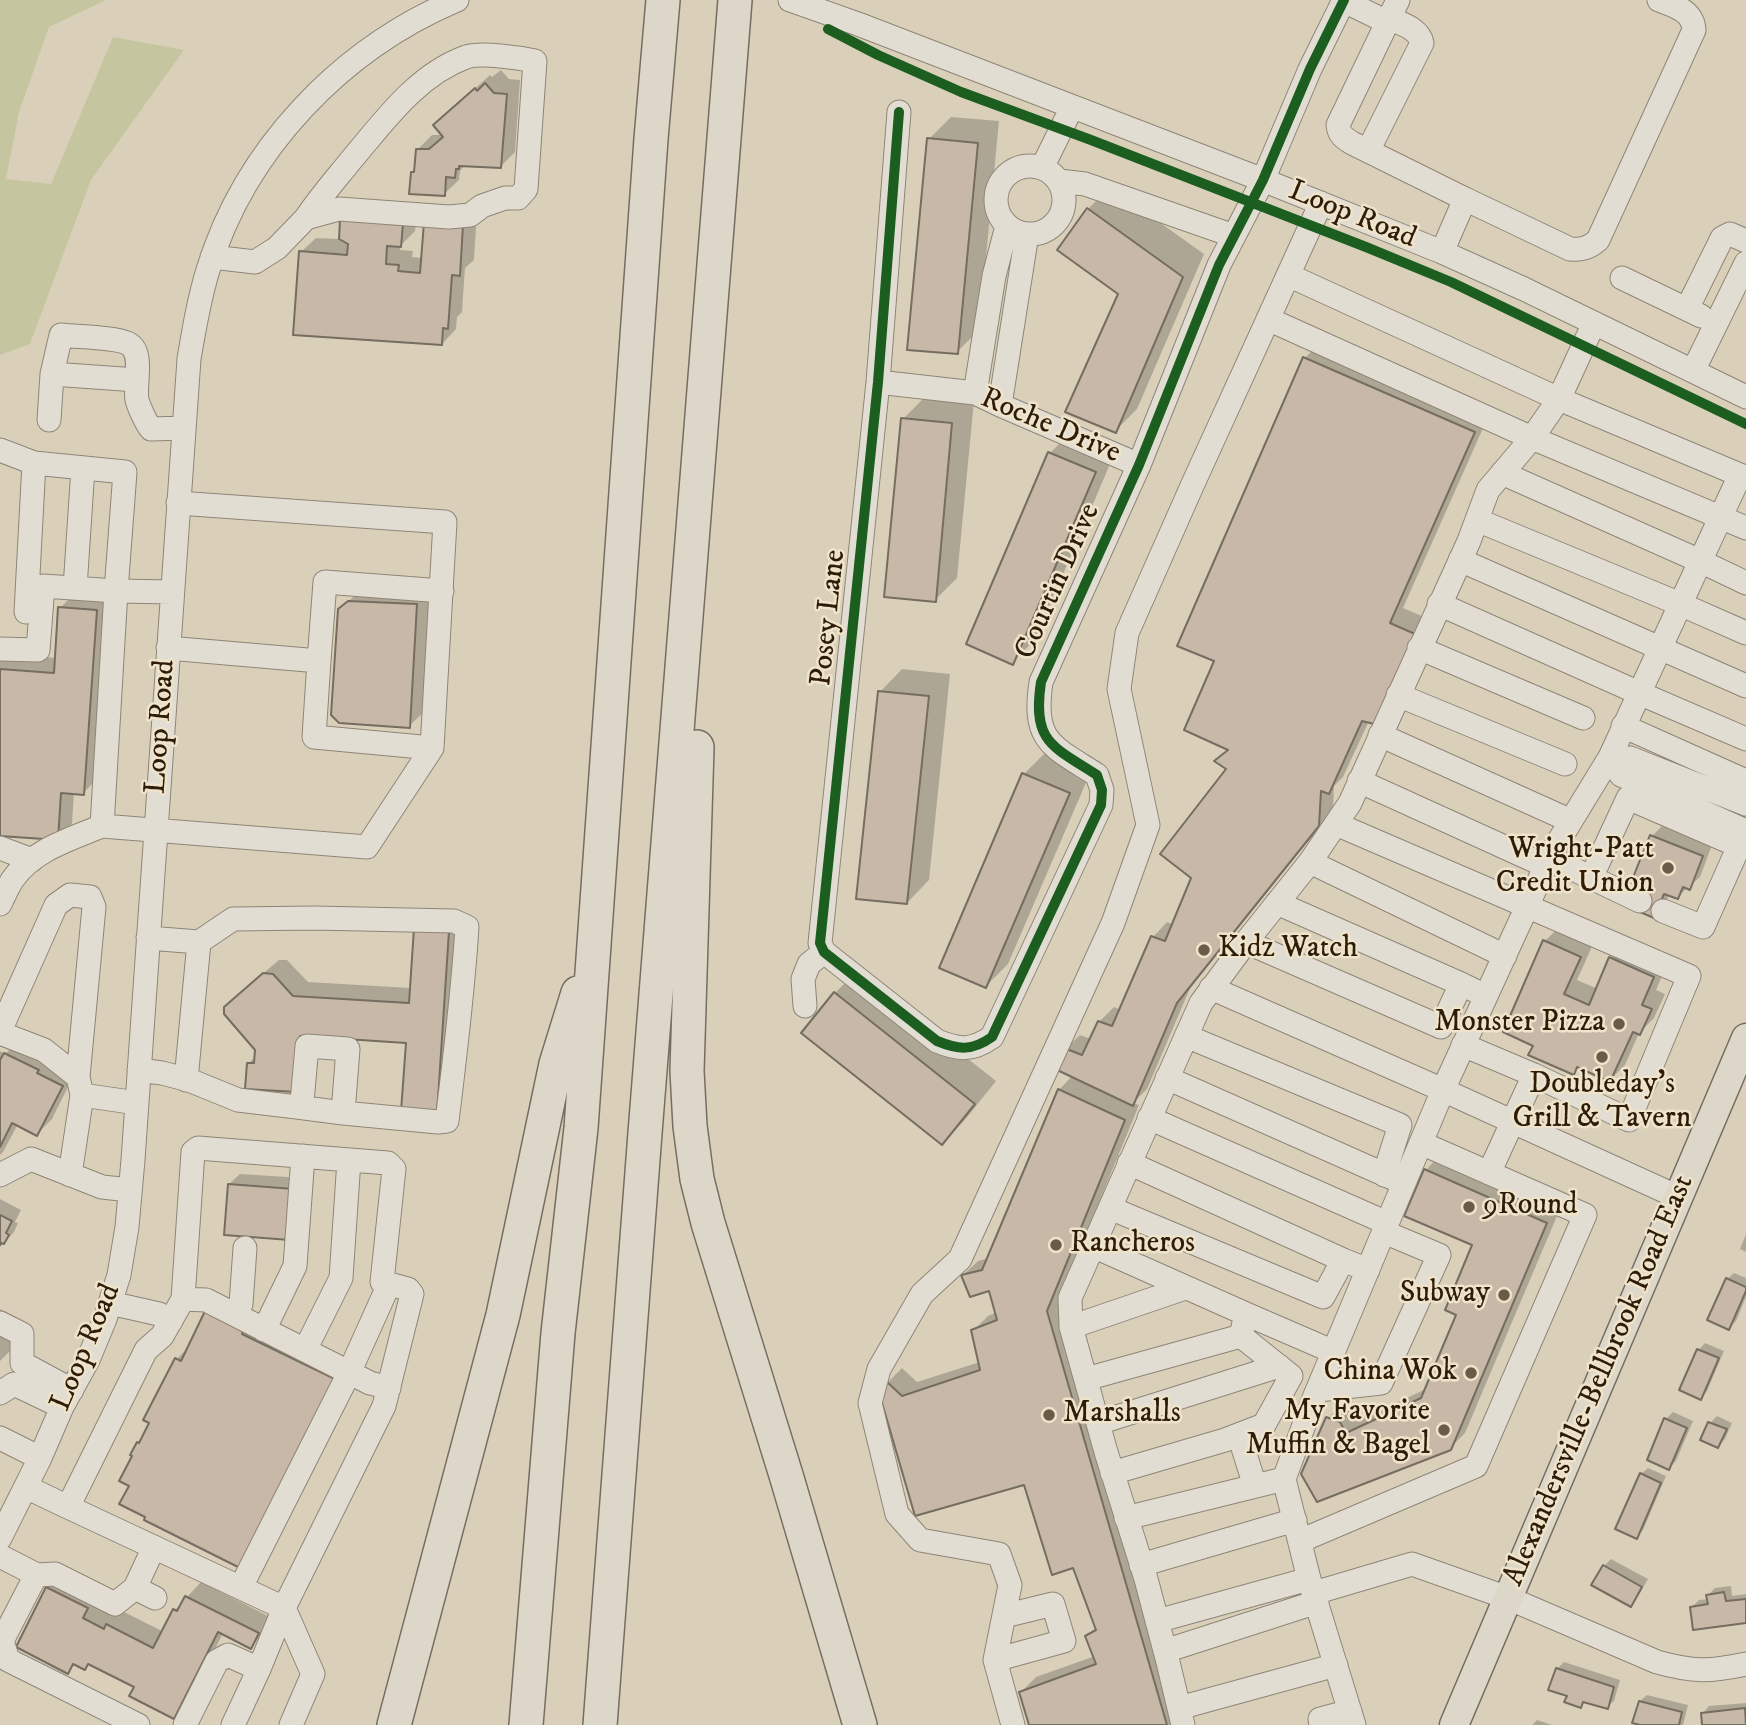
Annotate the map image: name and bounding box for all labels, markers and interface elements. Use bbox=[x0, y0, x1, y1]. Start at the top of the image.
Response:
street label: Loop Road bbox=[1283, 174, 1421, 258]
street label: Roche Drive bbox=[975, 381, 1125, 473]
street label: Courtin Drive bbox=[1009, 499, 1109, 665]
street label: Posey Lane bbox=[805, 548, 855, 688]
street label: Loop Road bbox=[139, 659, 185, 795]
place label: Wright-Patt Credit Union bbox=[1496, 833, 1654, 903]
marker: Wright-Patt Credit Union bbox=[1660, 860, 1676, 876]
place label: Kidz Watch bbox=[1218, 932, 1358, 968]
marker: Kidz Watch bbox=[1196, 942, 1212, 958]
place label: Monster Pizza bbox=[1434, 1006, 1605, 1042]
marker: Monster Pizza bbox=[1611, 1016, 1627, 1032]
marker: Doubleday's Grill & Tavern bbox=[1594, 1049, 1610, 1065]
place label: Doubleday's Grill & Tavern bbox=[1513, 1068, 1691, 1138]
street label: Alexandersville-Bellbrook Road East bbox=[1497, 1170, 1703, 1592]
place label: 9Round bbox=[1483, 1189, 1577, 1225]
marker: 9Round bbox=[1461, 1199, 1477, 1215]
place label: Rancheros bbox=[1070, 1227, 1195, 1263]
marker: Rancheros bbox=[1048, 1237, 1064, 1253]
place label: Subway bbox=[1400, 1277, 1490, 1313]
street label: Loop Road bbox=[44, 1279, 130, 1417]
marker: Subway bbox=[1496, 1287, 1512, 1303]
place label: China Wok bbox=[1323, 1355, 1457, 1391]
marker: China Wok bbox=[1463, 1365, 1479, 1381]
place label: My Favorite Muffin & Bagel bbox=[1246, 1395, 1430, 1466]
place label: Marshalls bbox=[1063, 1397, 1181, 1433]
marker: Marshalls bbox=[1041, 1407, 1057, 1423]
marker: My Favorite Muffin & Bagel bbox=[1436, 1422, 1452, 1438]

